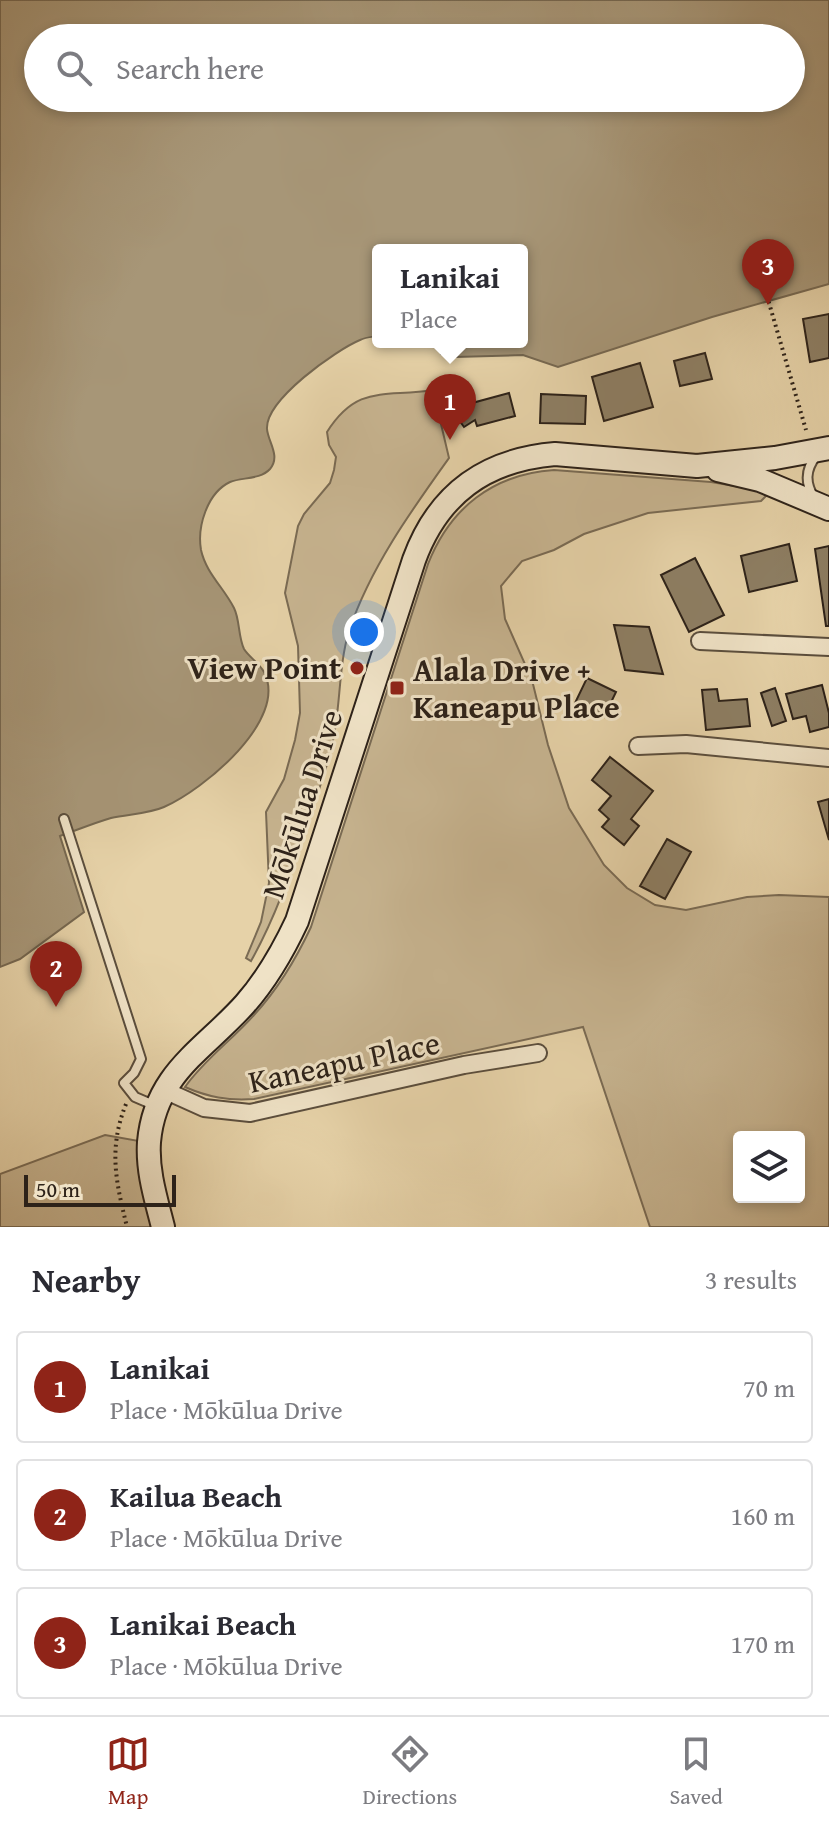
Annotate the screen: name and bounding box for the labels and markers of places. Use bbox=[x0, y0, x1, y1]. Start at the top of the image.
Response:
pin: 3 bbox=[742, 239, 794, 305]
pin: 1 bbox=[424, 374, 476, 440]
place label: View Point bbox=[187, 644, 341, 691]
place label: Alala Drive + Kaneapu Place bbox=[413, 646, 620, 730]
marker: View Point bbox=[348, 659, 366, 677]
marker: Alala Drive + Kaneapu Place bbox=[388, 679, 406, 697]
pin: 2 bbox=[30, 941, 82, 1007]

